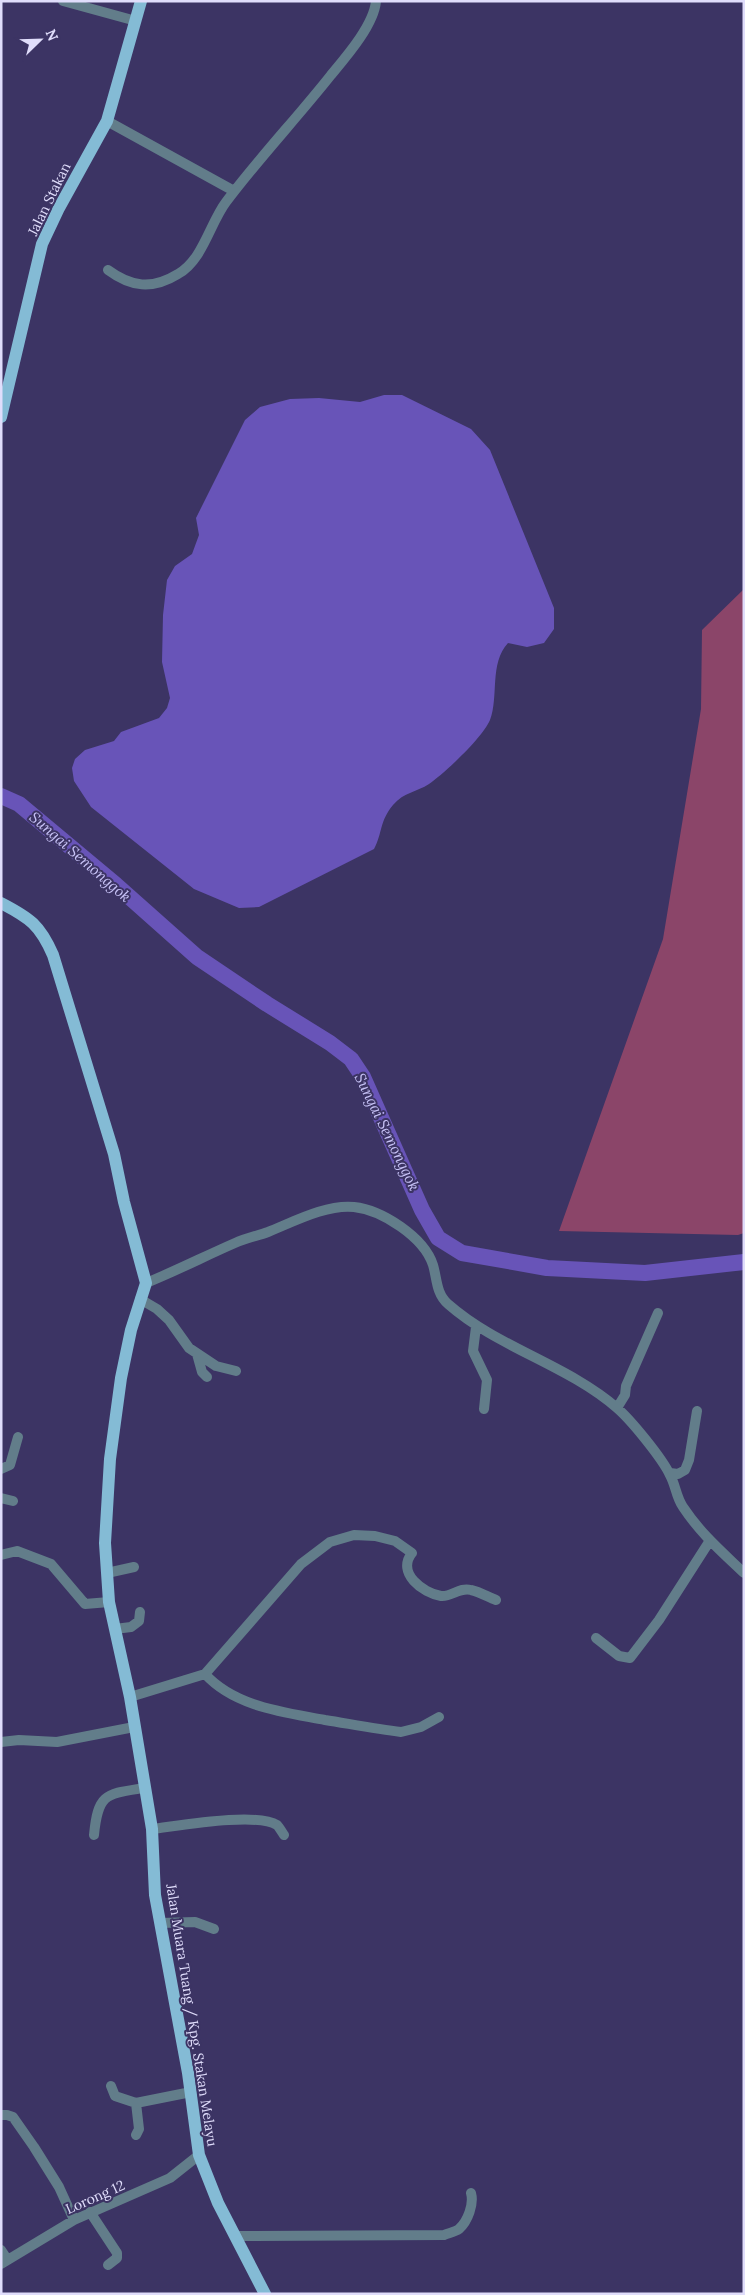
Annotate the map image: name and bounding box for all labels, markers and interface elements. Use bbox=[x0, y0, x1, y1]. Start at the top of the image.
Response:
north arrow bbox=[15, 15, 65, 65]
text: N bbox=[42, 26, 62, 44]
street label: Jalan Stakan bbox=[23, 159, 75, 239]
water label: Sungai Semonggok bbox=[26, 807, 135, 906]
water label: Sungai Semonggok bbox=[351, 1070, 424, 1194]
street label: Jalan Muara Tuang / Kpg. Stakan Melayu bbox=[162, 1881, 222, 2148]
street label: Lorong 12 bbox=[63, 2176, 127, 2218]

